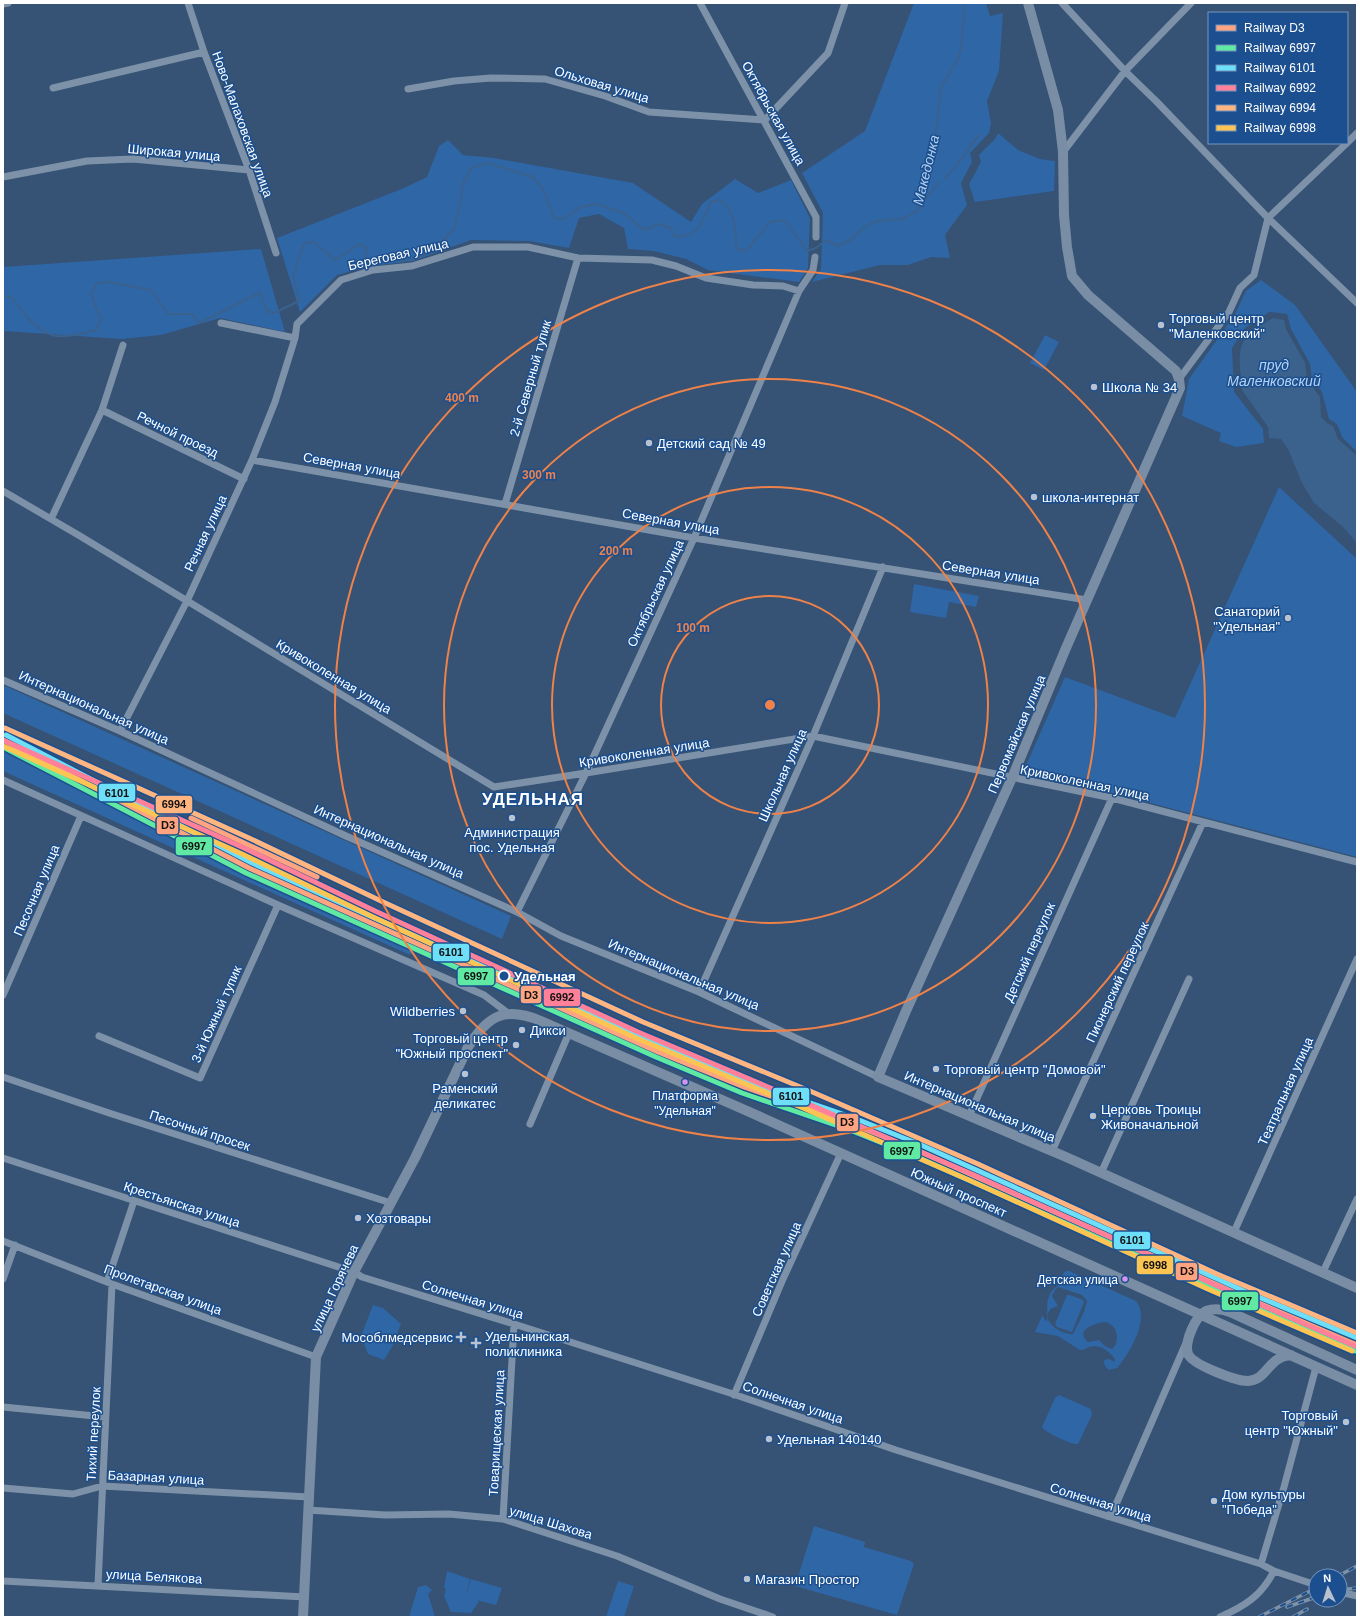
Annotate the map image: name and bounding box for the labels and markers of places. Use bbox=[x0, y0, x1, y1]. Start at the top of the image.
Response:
place label: Торговый центр "Маленковский" bbox=[1169, 311, 1265, 341]
marker: Торговый центр "Маленковский" bbox=[1156, 320, 1166, 330]
place label: Школа № 34 bbox=[1102, 380, 1177, 395]
marker: Школа № 34 bbox=[1089, 382, 1099, 392]
place label: Детский сад № 49 bbox=[657, 436, 766, 451]
marker: Детский сад № 49 bbox=[644, 438, 654, 448]
place label: школа-интернат bbox=[1042, 490, 1139, 505]
marker: школа-интернат bbox=[1029, 492, 1039, 502]
place label: Санаторий "Удельная" bbox=[1213, 604, 1280, 634]
marker: Санаторий "Удельная" bbox=[1283, 613, 1293, 623]
centre of rings bbox=[763, 698, 777, 712]
marker: Администрация пос. Удельная bbox=[507, 813, 517, 823]
place label: Администрация пос. Удельная bbox=[464, 825, 560, 855]
marker: Удельная bbox=[497, 969, 511, 983]
place label: Удельная bbox=[514, 969, 576, 984]
place label: Wildberries bbox=[390, 1004, 455, 1019]
marker: Wildberries bbox=[458, 1006, 468, 1016]
place label: Дикси bbox=[530, 1023, 566, 1038]
marker: Дикси bbox=[517, 1025, 527, 1035]
place label: Торговый центр "Южный проспект" bbox=[395, 1031, 508, 1061]
marker: Торговый центр "Южный проспект" bbox=[511, 1040, 521, 1050]
place label: Торговый центр "Домовой" bbox=[944, 1062, 1106, 1077]
marker: Торговый центр "Домовой" bbox=[931, 1064, 941, 1074]
marker: Раменский деликатес bbox=[460, 1069, 470, 1079]
marker: Платформа "Удельная" bbox=[680, 1077, 690, 1087]
place label: Раменский деликатес bbox=[432, 1081, 498, 1111]
place label: Платформа "Удельная" bbox=[652, 1089, 718, 1118]
place label: Церковь Троицы Живоначальной bbox=[1101, 1102, 1201, 1132]
marker: Церковь Троицы Живоначальной bbox=[1088, 1111, 1098, 1121]
place label: Хозтовары bbox=[366, 1211, 431, 1226]
marker: Хозтовары bbox=[353, 1213, 363, 1223]
place label: Детская улица bbox=[1037, 1273, 1118, 1287]
marker: Детская улица bbox=[1120, 1274, 1130, 1284]
place label: Удельнинская поликлиника bbox=[485, 1329, 569, 1359]
place label: Мособлмедсервис bbox=[341, 1330, 453, 1345]
marker: Мособлмедсервис bbox=[456, 1332, 466, 1342]
marker: Удельнинская поликлиника bbox=[470, 1337, 482, 1349]
place label: Торговый центр "Южный" bbox=[1245, 1408, 1338, 1438]
marker: Торговый центр "Южный" bbox=[1341, 1417, 1351, 1427]
place label: Удельная 140140 bbox=[777, 1432, 881, 1447]
marker: Удельная 140140 bbox=[764, 1434, 774, 1444]
place label: Дом культуры "Победа" bbox=[1222, 1487, 1305, 1517]
marker: Дом культуры "Победа" bbox=[1209, 1496, 1219, 1506]
place label: Магазин Простор bbox=[755, 1572, 859, 1587]
marker: Магазин Простор bbox=[742, 1574, 752, 1584]

